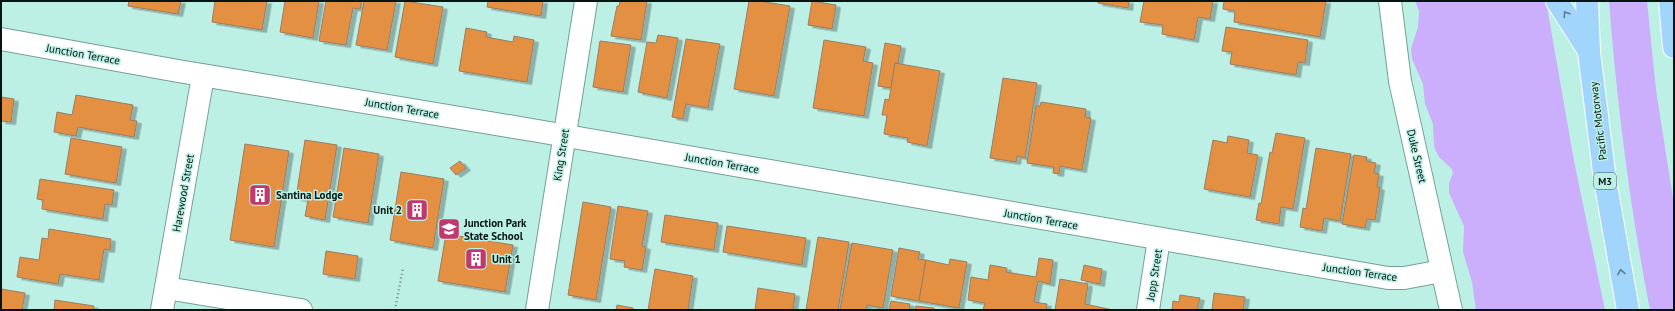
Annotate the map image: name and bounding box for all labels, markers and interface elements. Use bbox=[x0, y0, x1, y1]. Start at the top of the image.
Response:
one-way arrow bbox=[1563, 12, 1570, 19]
street label: Junction Terrace bbox=[44, 40, 121, 67]
street label: Pacific Motorway bbox=[1586, 80, 1610, 161]
street label: Junction Terrace bbox=[363, 94, 440, 121]
street label: King Street bbox=[550, 128, 572, 182]
street label: Duke Street bbox=[1404, 128, 1430, 185]
street label: Junction Terrace bbox=[683, 149, 760, 176]
street label: Harewood Street bbox=[169, 153, 197, 233]
road number: M3 bbox=[1594, 173, 1616, 189]
building icon: Santina Lodge bbox=[247, 182, 273, 208]
place label: Santina Lodge bbox=[276, 188, 343, 202]
building icon: Unit 2 bbox=[404, 197, 430, 223]
place label: Unit 2 bbox=[373, 203, 402, 217]
street label: Junction Terrace bbox=[1002, 205, 1079, 232]
school or university icon: Junction Park State School bbox=[436, 216, 462, 242]
place label: Junction Park State School bbox=[463, 216, 527, 243]
building icon: Unit 1 bbox=[463, 246, 489, 272]
street label: Jopp Street bbox=[1143, 248, 1165, 303]
place label: Unit 1 bbox=[492, 252, 521, 266]
street label: Junction Terrace bbox=[1321, 260, 1398, 284]
one-way arrow bbox=[1617, 269, 1626, 275]

